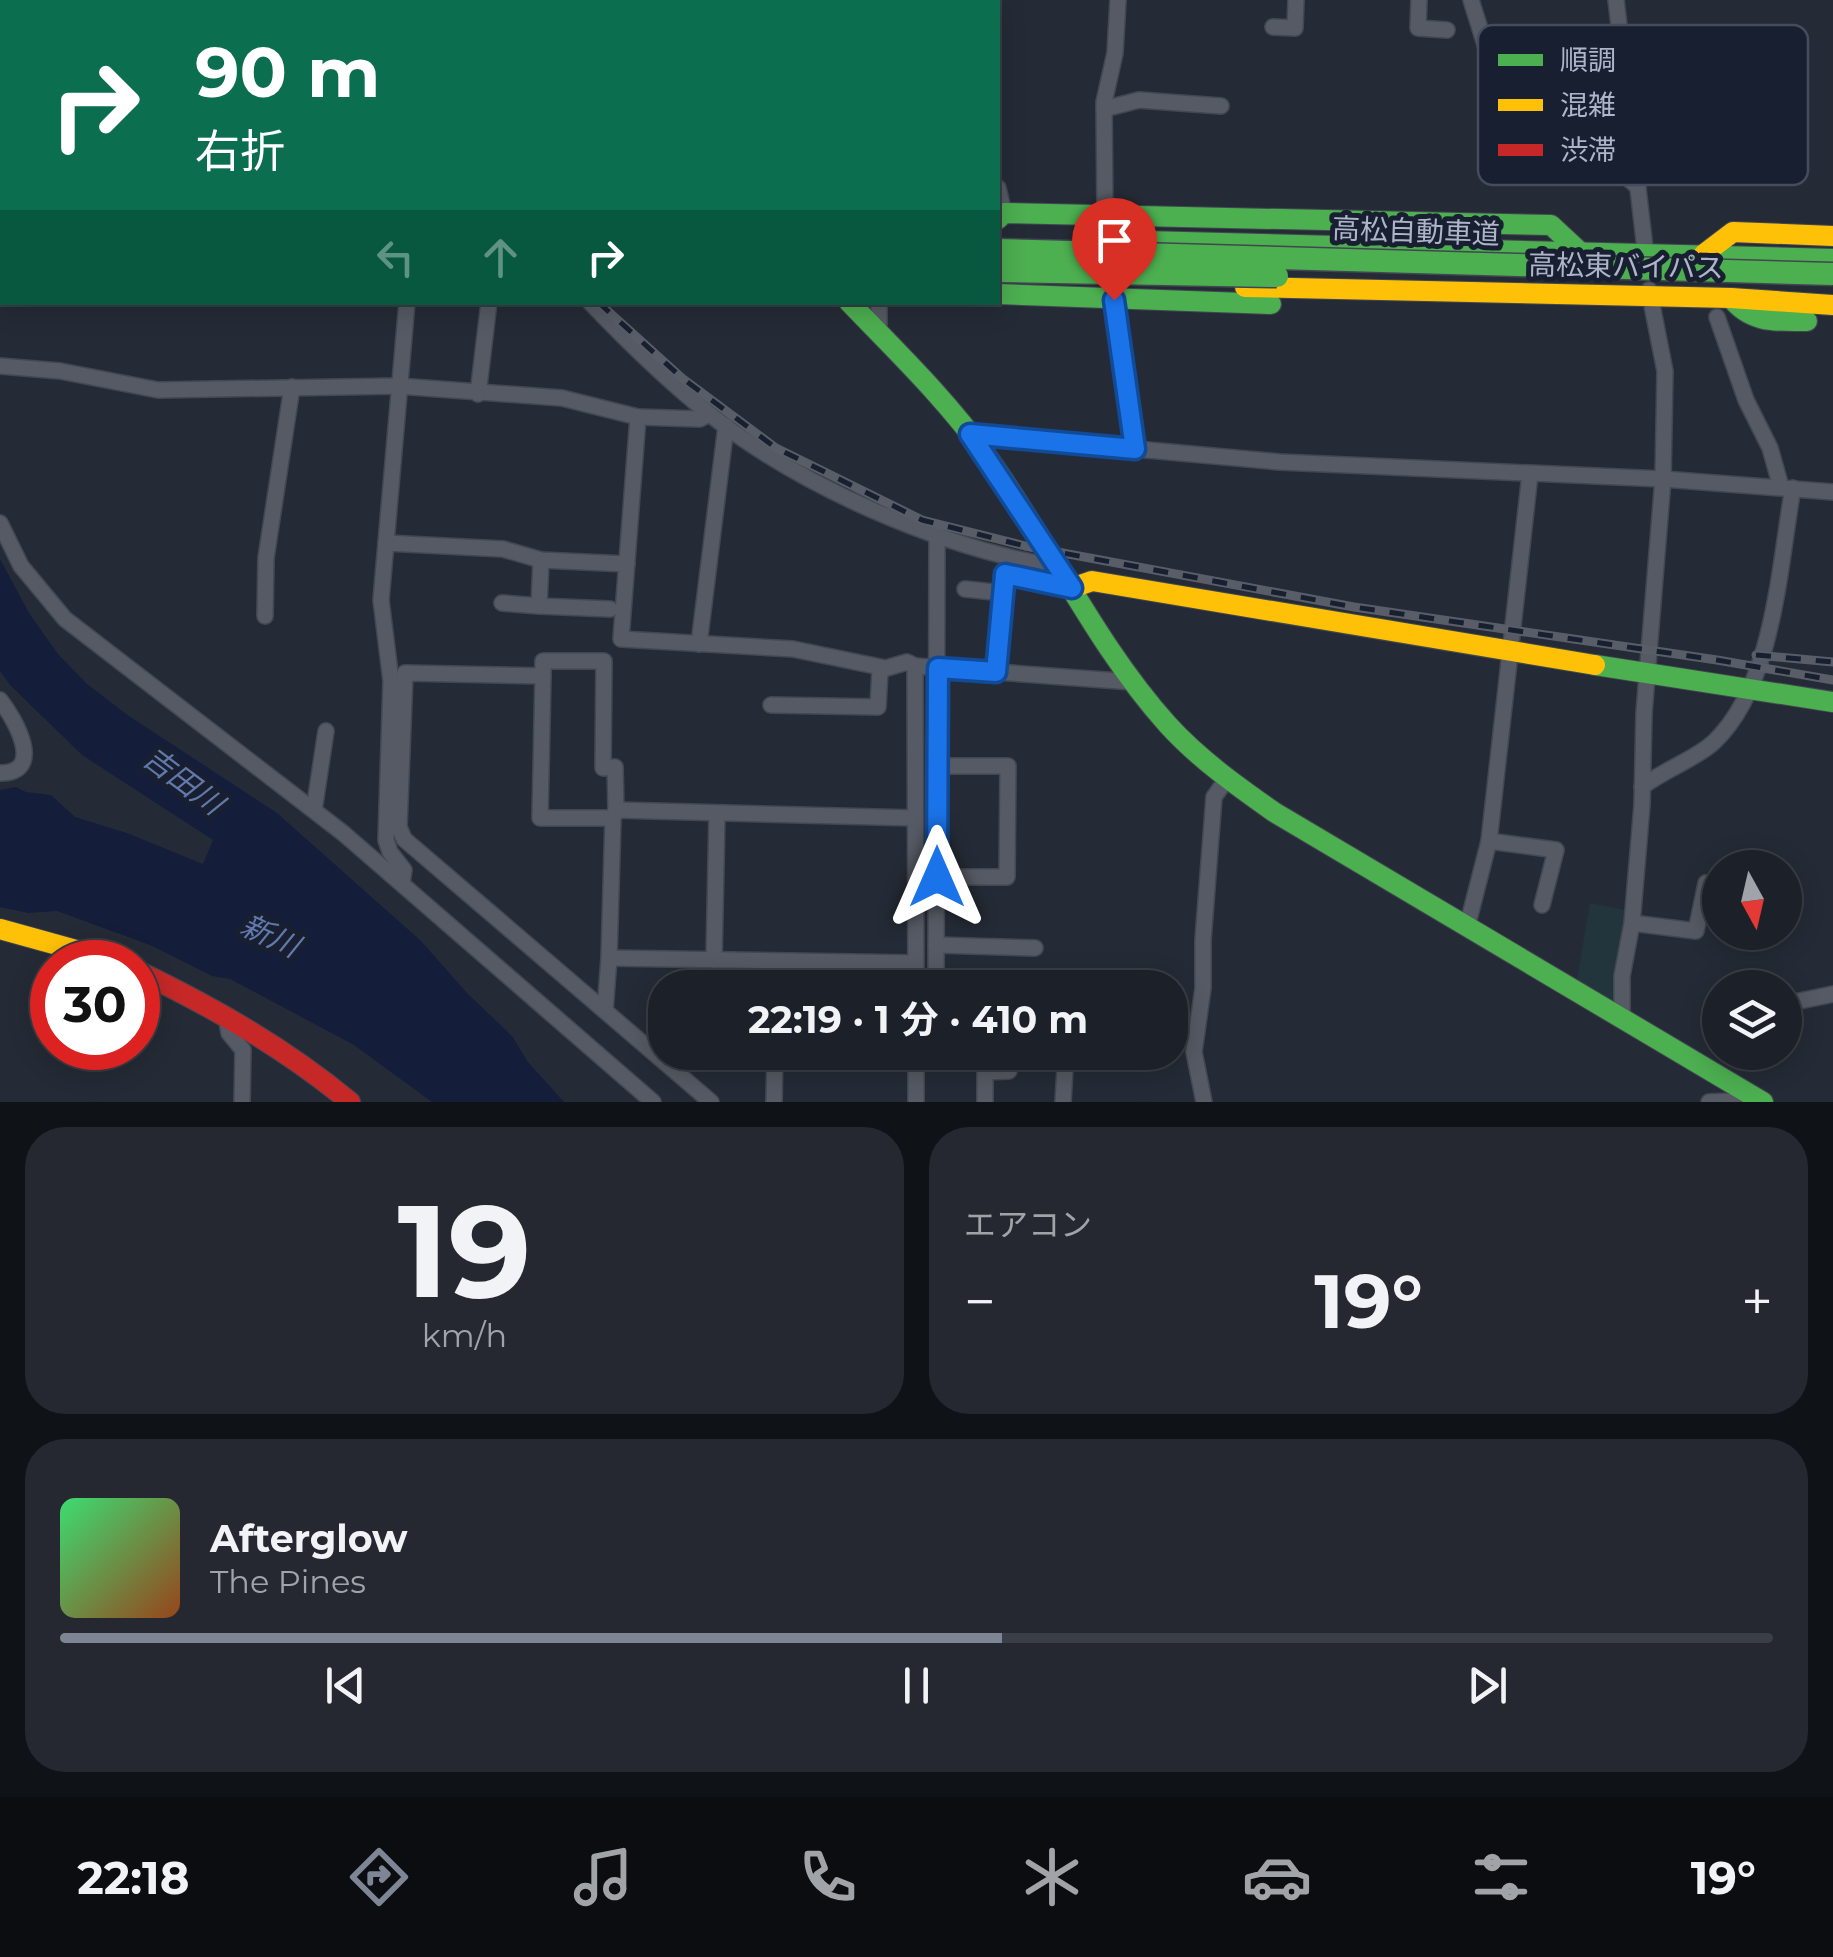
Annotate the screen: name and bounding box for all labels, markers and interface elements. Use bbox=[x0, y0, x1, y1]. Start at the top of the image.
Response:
legend bbox=[1478, 25, 1808, 185]
text: 90 m bbox=[195, 29, 380, 115]
icon: right bbox=[30, 40, 160, 170]
text: 順調 bbox=[1560, 43, 1616, 77]
text: 混雑 bbox=[1560, 88, 1616, 122]
text: 右折 bbox=[195, 123, 285, 178]
text: 渋滞 bbox=[1560, 133, 1616, 167]
pin bbox=[1072, 198, 1157, 301]
street label: 高松自動車道 bbox=[1331, 211, 1501, 251]
icon: arrive bbox=[1087, 213, 1142, 268]
icon: left bbox=[368, 230, 423, 285]
icon: ahead bbox=[473, 230, 528, 285]
icon: right bbox=[578, 230, 633, 285]
street label: 高松東バイパス bbox=[1528, 247, 1724, 285]
water label: 吉田川 bbox=[136, 739, 233, 824]
position arrow bbox=[885, 825, 989, 929]
north arrow bbox=[1702, 850, 1802, 950]
map controls bbox=[1702, 850, 1802, 1070]
water label: 新川 bbox=[235, 906, 308, 966]
speed limit sign: 30 bbox=[30, 940, 160, 1070]
button: layers bbox=[1702, 970, 1802, 1070]
text: 22:19 · 1 分 · 410 m bbox=[748, 996, 1088, 1043]
text: 19 bbox=[398, 1171, 531, 1330]
text: エアコン bbox=[964, 1205, 1092, 1244]
text: 19° bbox=[1314, 1255, 1423, 1347]
text: − bbox=[964, 1268, 996, 1335]
text: + bbox=[1741, 1268, 1773, 1335]
text: km/h bbox=[422, 1316, 507, 1355]
text: Afterglow bbox=[210, 1515, 408, 1562]
text: The Pines bbox=[210, 1562, 366, 1601]
icon: previous bbox=[318, 1658, 373, 1713]
icon: pause bbox=[889, 1658, 944, 1713]
icon: next bbox=[1460, 1658, 1515, 1713]
icon: directions bbox=[344, 1842, 414, 1912]
icon: music bbox=[568, 1842, 638, 1912]
icon: phone bbox=[793, 1842, 863, 1912]
icon: climate bbox=[1017, 1842, 1087, 1912]
icon: car bbox=[1242, 1842, 1312, 1912]
icon: filters bbox=[1466, 1842, 1536, 1912]
text: 22:18 bbox=[77, 1850, 189, 1905]
text: 19° bbox=[1691, 1850, 1756, 1905]

